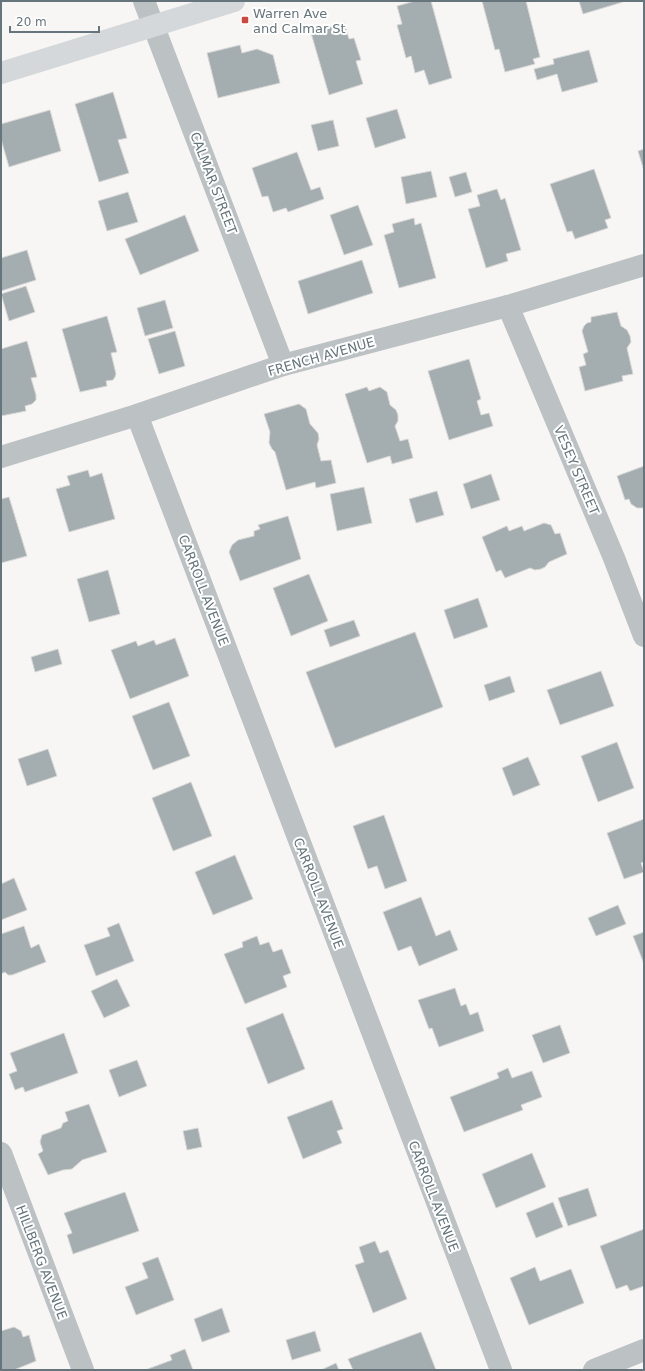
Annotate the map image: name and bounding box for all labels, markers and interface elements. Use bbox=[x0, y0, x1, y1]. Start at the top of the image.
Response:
place label: Warren Ave and Calmar St bbox=[253, 6, 346, 36]
scale bar bbox=[10, 8, 99, 34]
text: 20 m bbox=[16, 15, 47, 29]
marker: Warren Ave and Calmar St bbox=[240, 15, 250, 25]
street label: CALMAR STREET bbox=[187, 130, 240, 236]
street label: FRENCH AVENUE bbox=[266, 334, 376, 379]
street label: VESEY STREET bbox=[551, 423, 602, 517]
street label: CARROLL AVENUE bbox=[175, 533, 232, 648]
street label: CARROLL AVENUE bbox=[290, 836, 347, 951]
street label: CARROLL AVENUE bbox=[405, 1139, 462, 1254]
street label: HILLBERG AVENUE bbox=[13, 1203, 70, 1321]

